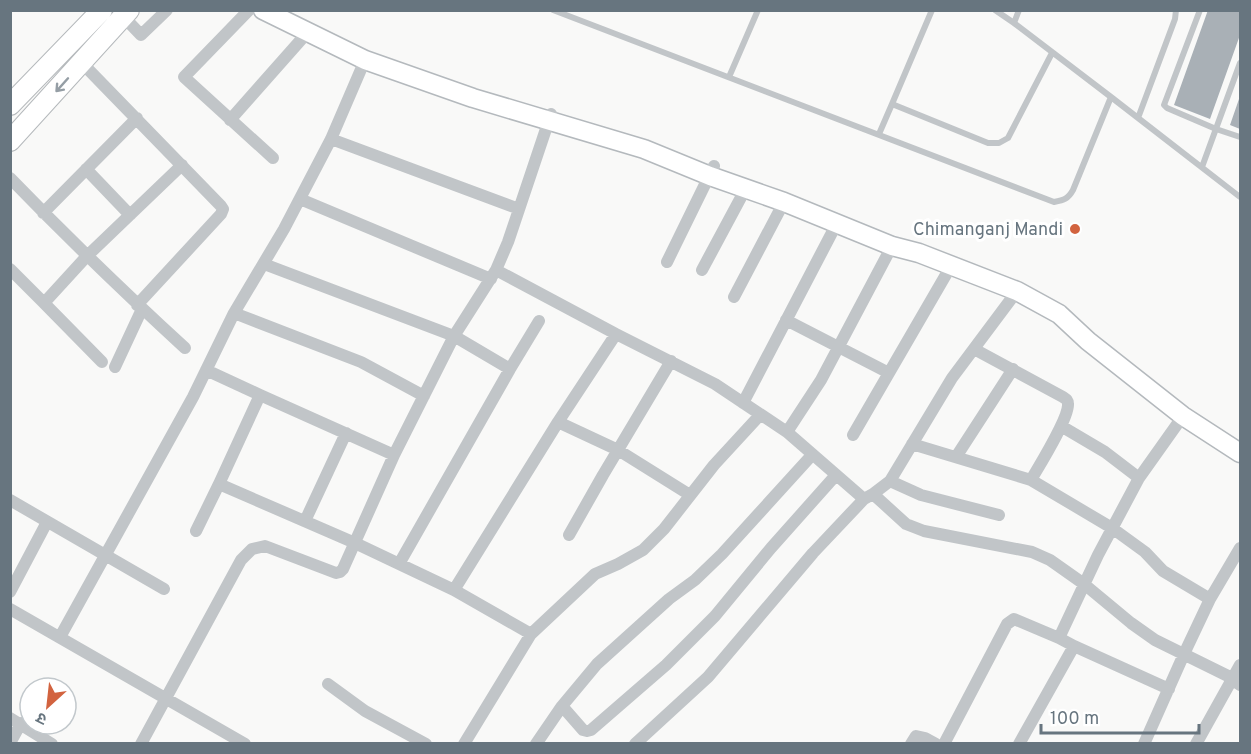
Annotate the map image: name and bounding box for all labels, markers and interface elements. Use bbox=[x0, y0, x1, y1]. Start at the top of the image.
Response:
one-way arrow bbox=[55, 77, 69, 92]
place label: Chimanganj Mandi bbox=[913, 219, 1063, 242]
marker: Chimanganj Mandi bbox=[1068, 222, 1082, 236]
north arrow bbox=[18, 676, 78, 736]
scale bar bbox=[1041, 697, 1198, 735]
text: उ bbox=[33, 706, 51, 729]
text: 100 m bbox=[1050, 708, 1099, 731]

